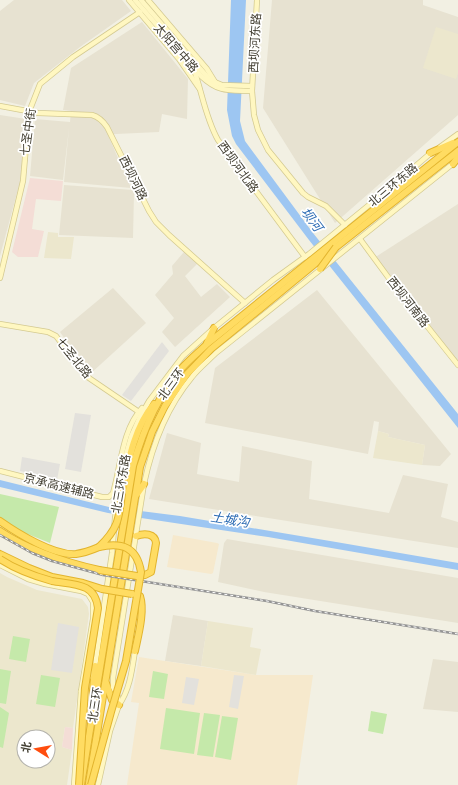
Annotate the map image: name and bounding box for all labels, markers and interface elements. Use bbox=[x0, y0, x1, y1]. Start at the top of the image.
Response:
street label: 西坝河东路 bbox=[246, 13, 266, 73]
street label: 太阳宫中路 bbox=[150, 21, 201, 77]
street label: 七圣中街 bbox=[18, 107, 40, 157]
street label: 西坝河北路 bbox=[213, 139, 261, 197]
street label: 西坝河路 bbox=[114, 153, 150, 204]
street label: 北三环东路 bbox=[366, 160, 422, 211]
water label: 坝河 bbox=[296, 205, 326, 238]
street label: 西坝河南路 bbox=[382, 274, 432, 331]
street label: 七圣北路 bbox=[52, 335, 95, 382]
street label: 北三环 bbox=[155, 365, 189, 404]
street label: 北三环东路 bbox=[109, 453, 135, 515]
street label: 京承高速辅路 bbox=[22, 470, 96, 503]
water label: 土城沟 bbox=[209, 510, 252, 532]
street label: 北三环 bbox=[85, 686, 107, 724]
north arrow bbox=[16, 729, 56, 769]
text: 北 bbox=[19, 741, 35, 754]

